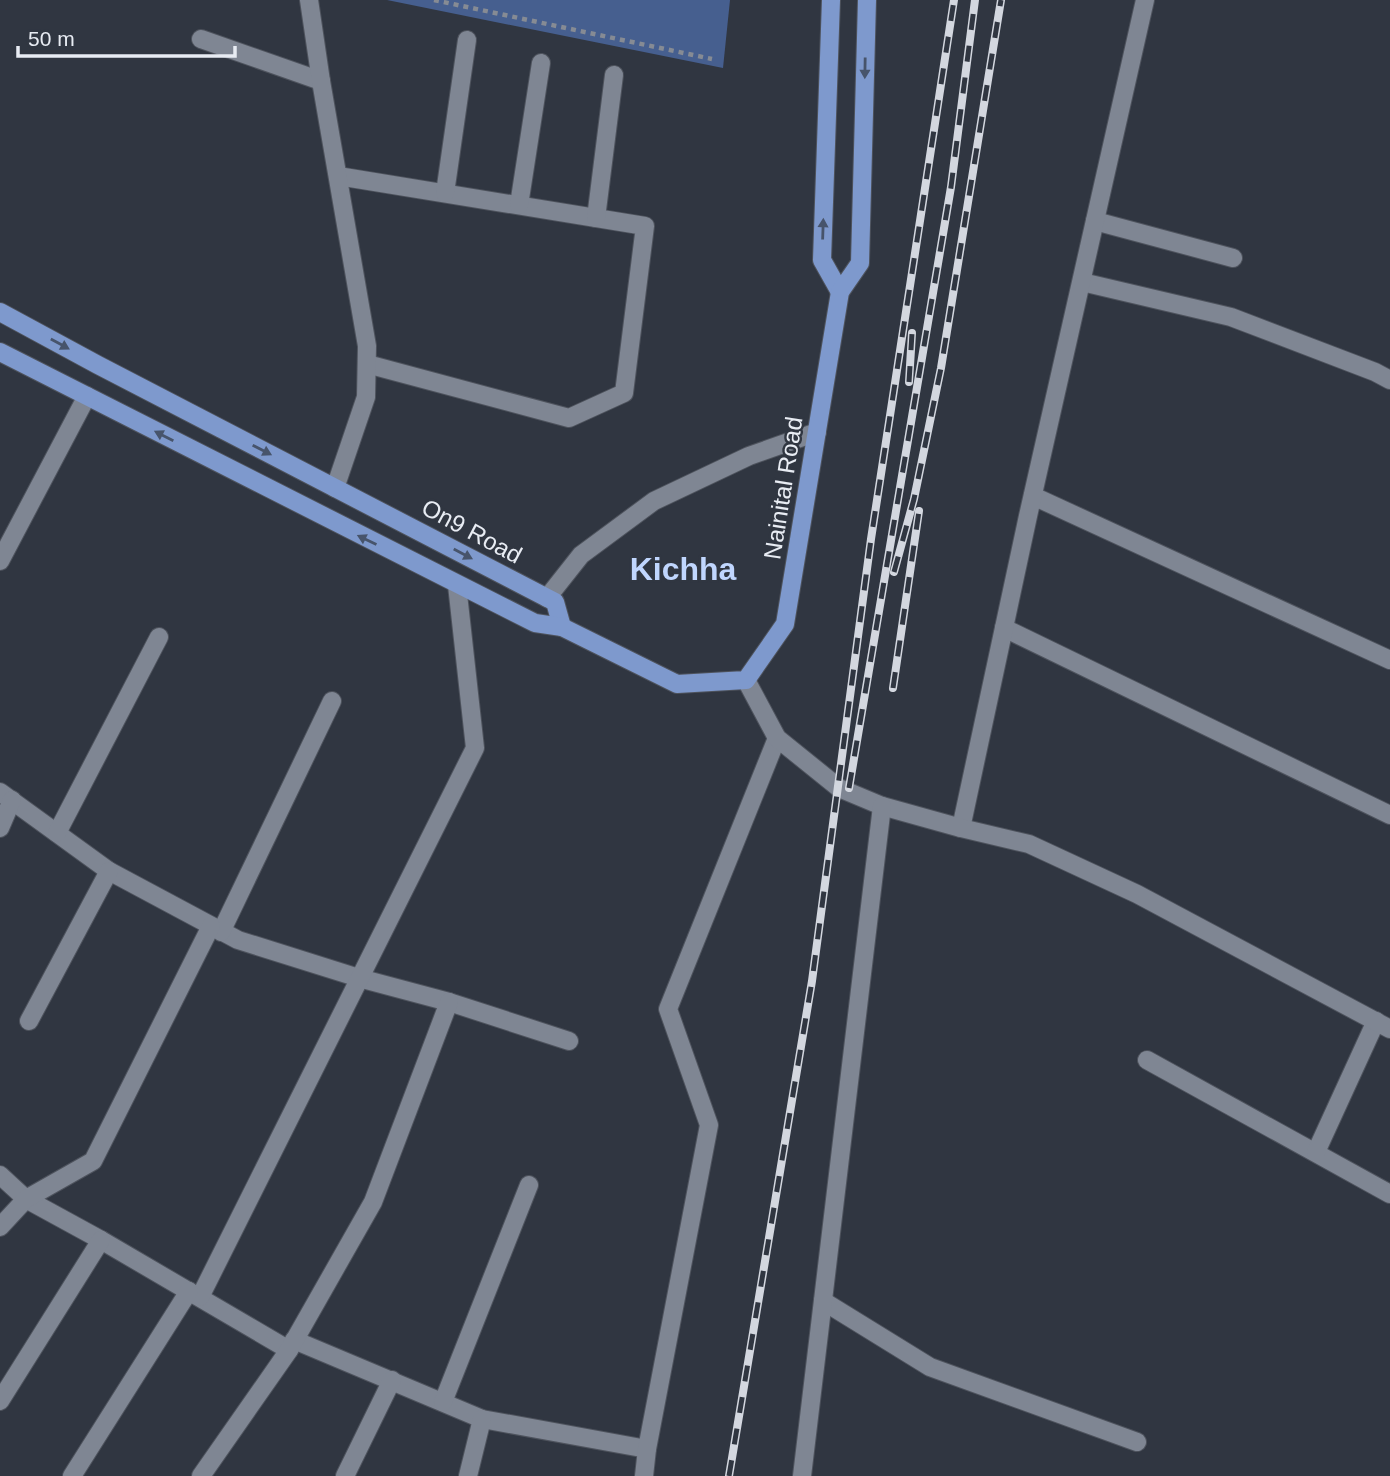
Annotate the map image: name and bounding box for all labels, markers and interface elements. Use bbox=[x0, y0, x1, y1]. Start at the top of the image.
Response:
scale bar bbox=[18, 14, 234, 58]
text: 50 m bbox=[28, 27, 75, 50]
one-way arrow bbox=[859, 57, 871, 79]
one-way arrow bbox=[817, 218, 828, 240]
one-way arrow bbox=[50, 339, 70, 350]
street label: Nainital Road bbox=[758, 415, 808, 561]
one-way arrow bbox=[154, 431, 174, 442]
one-way arrow bbox=[252, 443, 272, 455]
street label: On9 Road bbox=[417, 493, 527, 569]
one-way arrow bbox=[357, 534, 377, 545]
one-way arrow bbox=[454, 548, 474, 560]
district label: Kichha bbox=[630, 551, 737, 587]

